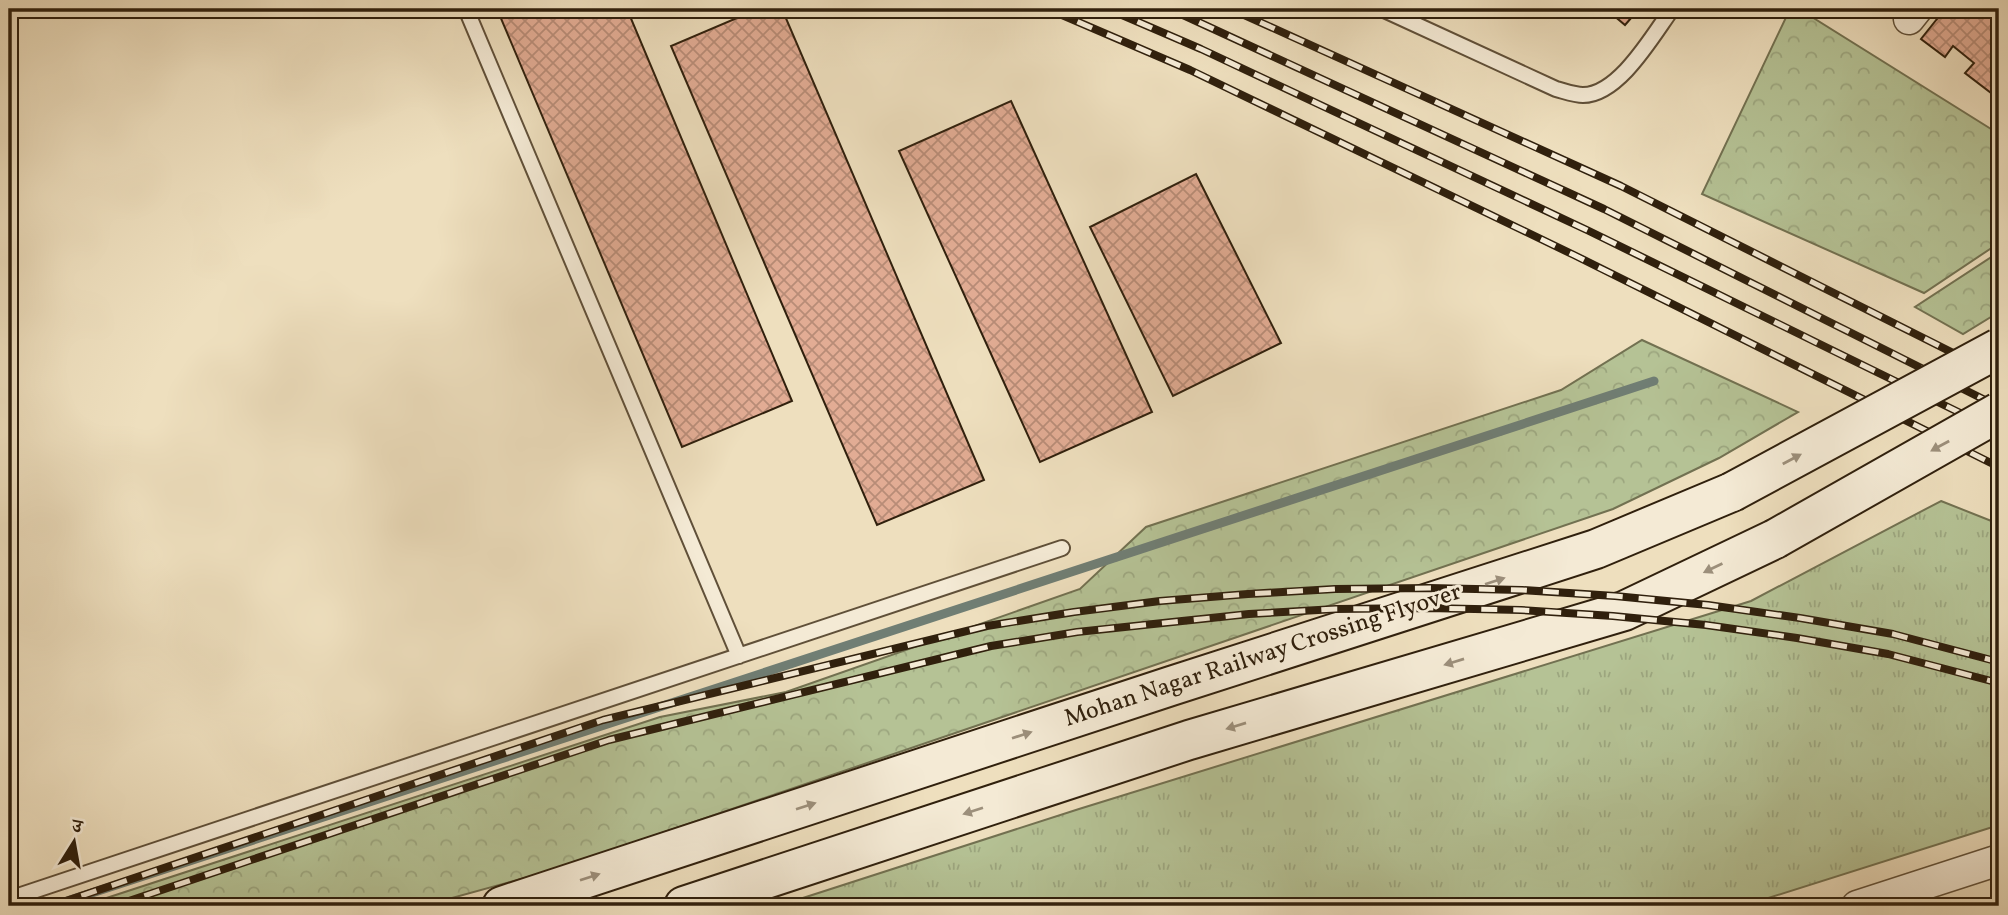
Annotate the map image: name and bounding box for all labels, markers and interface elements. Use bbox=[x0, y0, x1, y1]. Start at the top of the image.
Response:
one-way arrow bbox=[1930, 440, 1949, 452]
one-way arrow bbox=[1782, 453, 1802, 465]
one-way arrow bbox=[1703, 562, 1723, 574]
one-way arrow bbox=[1485, 575, 1506, 586]
street label: Mohan Nagar Railway Crossing Flyover bbox=[1060, 576, 1466, 736]
one-way arrow bbox=[1443, 657, 1464, 667]
one-way arrow bbox=[1225, 722, 1246, 732]
one-way arrow bbox=[1012, 729, 1033, 739]
one-way arrow bbox=[796, 800, 817, 811]
north arrow bbox=[38, 806, 108, 876]
one-way arrow bbox=[962, 807, 983, 817]
text: उ bbox=[68, 813, 85, 841]
one-way arrow bbox=[580, 871, 601, 882]

